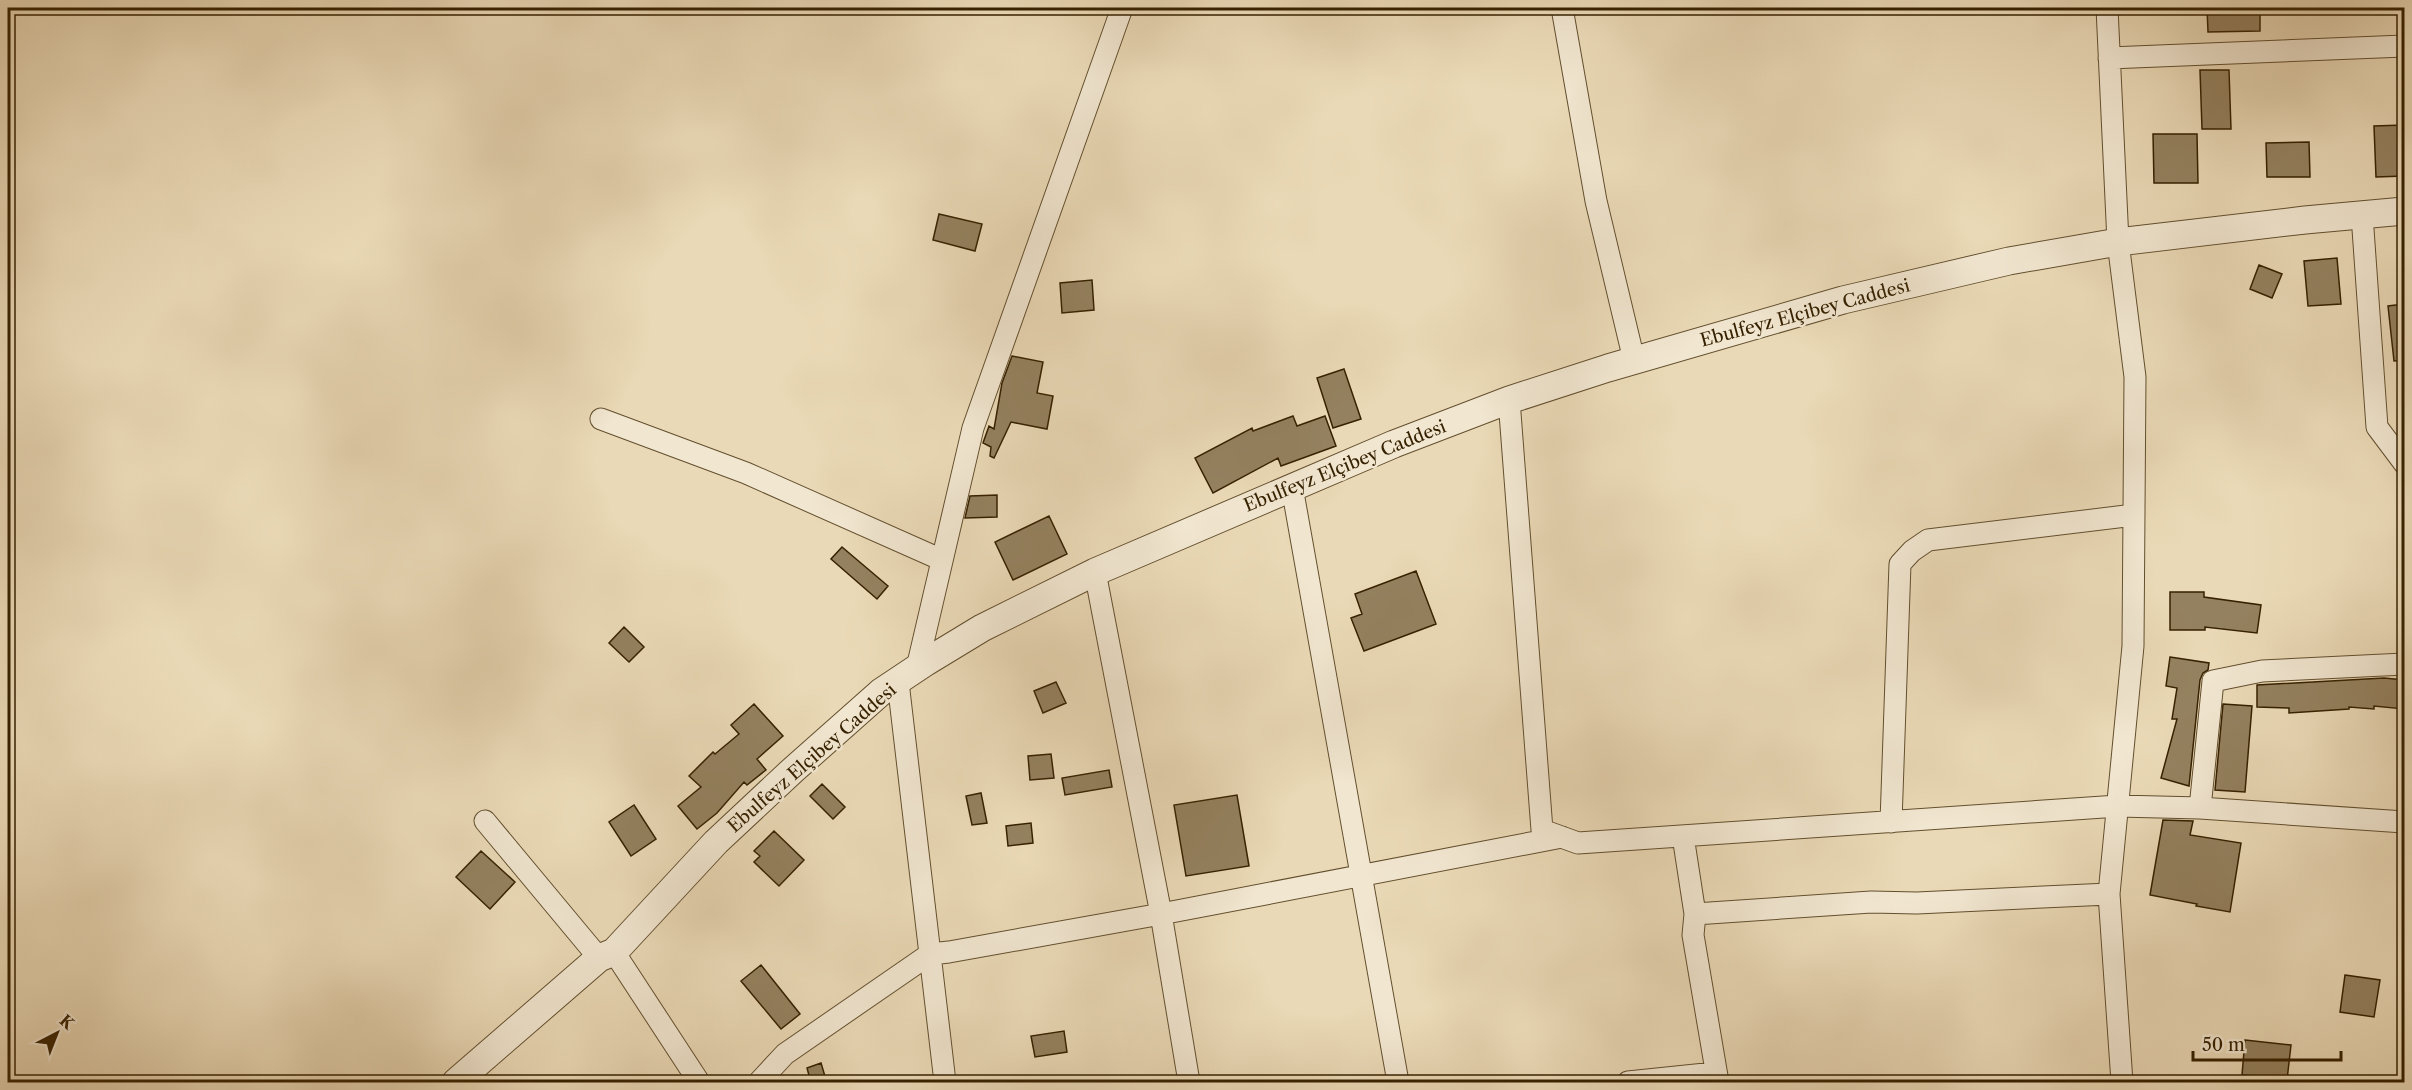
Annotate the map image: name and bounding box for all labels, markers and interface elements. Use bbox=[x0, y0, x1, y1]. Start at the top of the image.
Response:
street label: Ebulfeyz Elçibey Caddesi bbox=[1698, 274, 1913, 352]
street label: Ebulfeyz Elçibey Caddesi bbox=[1241, 415, 1450, 517]
street label: Ebulfeyz Elçibey Caddesi bbox=[723, 678, 901, 837]
north arrow bbox=[27, 1003, 87, 1063]
text: K bbox=[56, 1010, 79, 1034]
scale bar bbox=[2193, 1024, 2342, 1062]
text: 50 m bbox=[2202, 1034, 2245, 1056]

